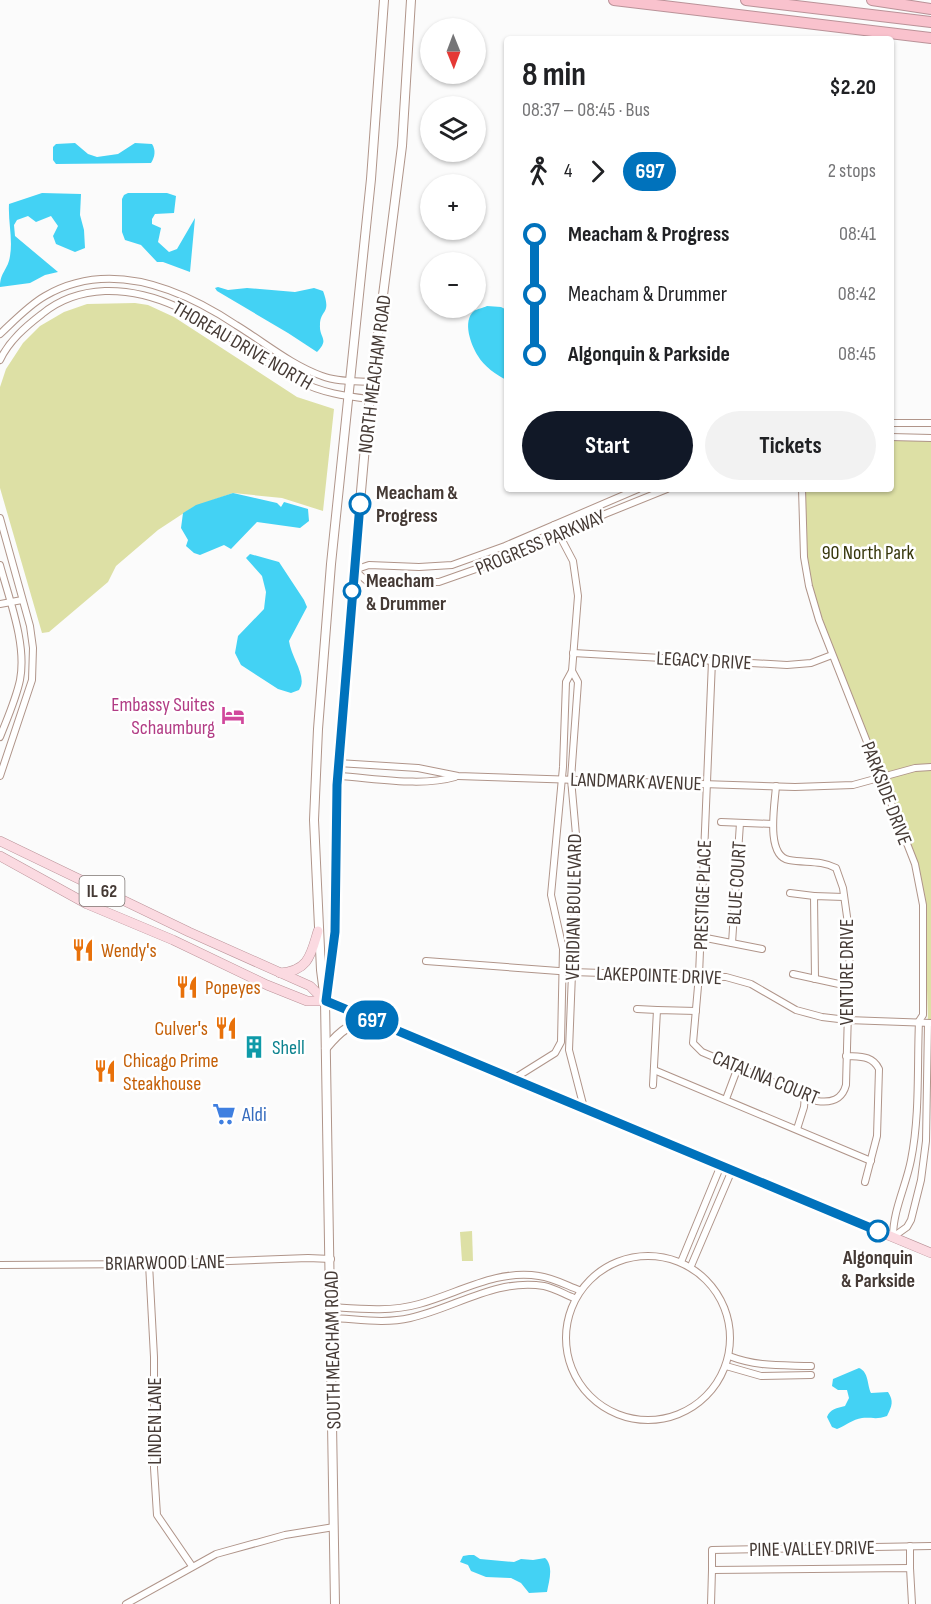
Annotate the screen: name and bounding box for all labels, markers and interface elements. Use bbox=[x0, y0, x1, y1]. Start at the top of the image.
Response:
north arrow bbox=[420, 18, 486, 84]
map controls bbox=[420, 18, 486, 318]
text: 8 min bbox=[522, 55, 586, 95]
text: $2.20 bbox=[830, 74, 876, 101]
button: layers bbox=[420, 96, 486, 162]
text: 08:37 – 08:45 · Bus bbox=[522, 98, 650, 122]
icon: walk bbox=[522, 155, 555, 188]
icon: forward bbox=[581, 155, 614, 188]
text: 4 bbox=[564, 159, 572, 183]
text: 697 bbox=[635, 159, 664, 184]
text: 2 stops bbox=[828, 159, 876, 183]
button: + bbox=[420, 174, 486, 240]
text: Meacham & Progress bbox=[568, 221, 729, 248]
text: 08:41 bbox=[839, 222, 876, 246]
button: − bbox=[420, 252, 486, 318]
text: Meacham & Drummer bbox=[568, 281, 727, 308]
text: 08:42 bbox=[838, 282, 876, 306]
street label: NORTH MEACHAM ROAD bbox=[353, 293, 397, 455]
street label: THOREAU DRIVE NORTH bbox=[168, 296, 317, 396]
text: Algonquin & Parkside bbox=[568, 341, 730, 368]
text: 08:45 bbox=[838, 342, 876, 366]
button: Start bbox=[522, 411, 693, 480]
button: Tickets bbox=[705, 411, 876, 480]
place label: Meacham & Progress bbox=[376, 481, 458, 528]
marker: Meacham & Progress bbox=[349, 493, 371, 515]
street label: PROGRESS PARKWAY bbox=[472, 505, 609, 581]
park label: 90 North Park bbox=[822, 541, 915, 565]
place label: Meacham & Drummer bbox=[366, 569, 446, 616]
marker: Meacham & Drummer bbox=[343, 582, 361, 600]
street label: LEGACY DRIVE bbox=[656, 647, 752, 675]
place label: Embassy Suites Schaumburg bbox=[111, 693, 215, 740]
hotel icon: Embassy Suites Schaumburg bbox=[220, 702, 246, 728]
street label: PARKSIDE DRIVE bbox=[855, 738, 917, 849]
street label: LANDMARK AVENUE bbox=[570, 768, 702, 796]
street label: VERIDIAN BOULEVARD bbox=[561, 833, 587, 981]
street label: PRESTIGE PLACE bbox=[689, 839, 717, 951]
street label: BLUE COURT bbox=[722, 840, 752, 926]
road number: IL 62 bbox=[80, 876, 124, 906]
street label: VENTURE DRIVE bbox=[835, 919, 859, 1025]
restaurant icon: Wendy's bbox=[70, 937, 96, 963]
place label: Wendy's bbox=[101, 939, 157, 963]
street label: LAKEPOINTE DRIVE bbox=[596, 962, 722, 990]
restaurant icon: Popeyes bbox=[174, 974, 200, 1000]
place label: Popeyes bbox=[205, 976, 261, 1000]
line badge: 697 bbox=[338, 1000, 406, 1040]
text: 697 bbox=[358, 1008, 386, 1033]
restaurant icon: Culver's bbox=[213, 1015, 239, 1041]
place label: Culver's bbox=[154, 1017, 208, 1041]
building icon: Shell bbox=[241, 1034, 267, 1060]
place label: Shell bbox=[272, 1036, 305, 1060]
street label: CATALINA COURT bbox=[709, 1046, 823, 1110]
place label: Chicago Prime Steakhouse bbox=[123, 1049, 219, 1096]
restaurant icon: Chicago Prime Steakhouse bbox=[92, 1058, 118, 1084]
supermarket icon: Aldi bbox=[211, 1101, 237, 1127]
place label: Aldi bbox=[241, 1103, 267, 1127]
marker: Algonquin & Parkside bbox=[867, 1220, 889, 1242]
place label: Algonquin & Parkside bbox=[841, 1246, 915, 1293]
street label: BRIARWOOD LANE bbox=[105, 1250, 225, 1276]
street label: SOUTH MEACHAM ROAD bbox=[320, 1270, 346, 1430]
street label: LINDEN LANE bbox=[143, 1377, 167, 1465]
street label: PINE VALLEY DRIVE bbox=[749, 1536, 875, 1562]

